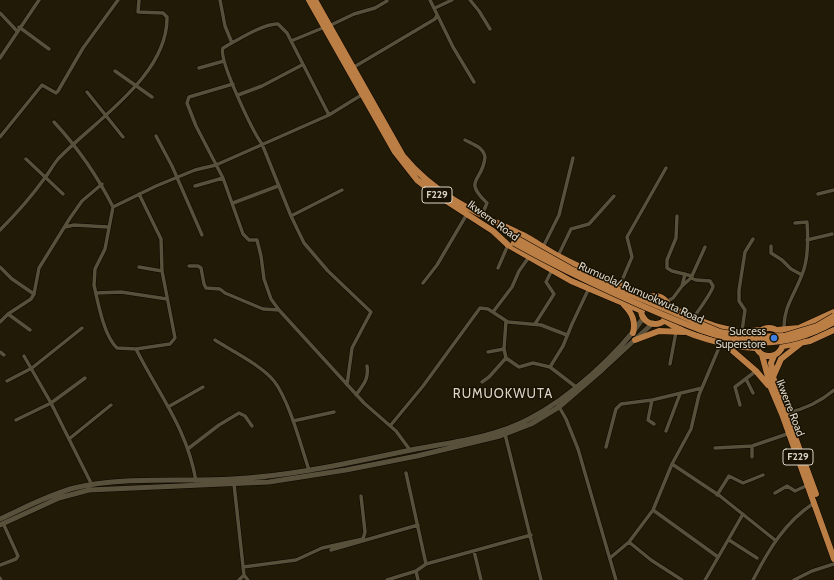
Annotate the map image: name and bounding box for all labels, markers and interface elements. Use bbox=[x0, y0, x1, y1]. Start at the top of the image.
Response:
road number: F229 bbox=[422, 187, 452, 203]
street label: Ikwerre Road bbox=[465, 198, 521, 244]
street label: Rumuola/ Rumuokwuta Road bbox=[576, 259, 706, 327]
place label: Success Superstore bbox=[715, 325, 766, 351]
marker: Success Superstore bbox=[769, 333, 779, 343]
street label: Ikwerre Road bbox=[773, 378, 807, 438]
district label: RUMUOKWUTA bbox=[453, 386, 553, 402]
road number: F229 bbox=[783, 449, 813, 465]

